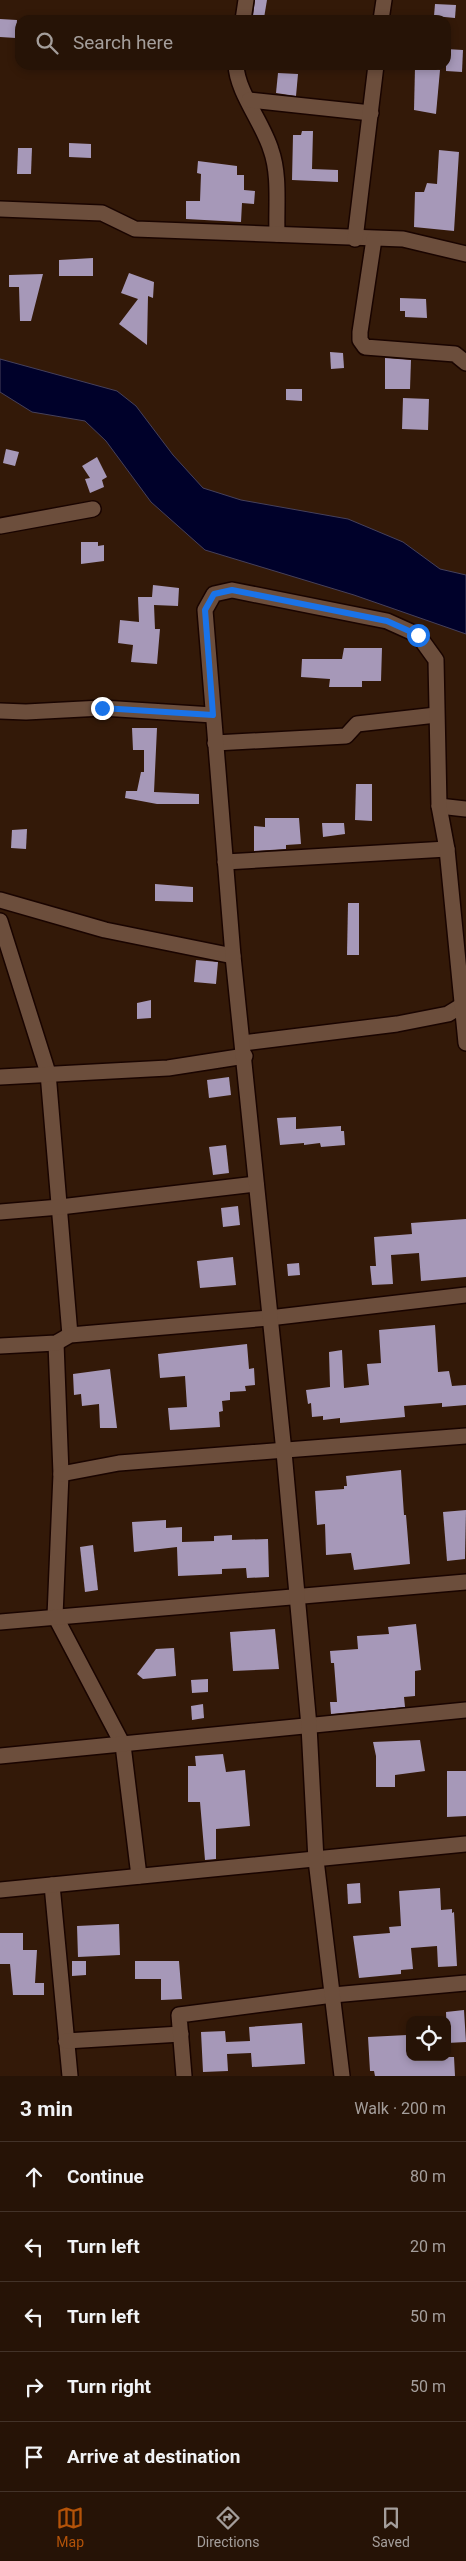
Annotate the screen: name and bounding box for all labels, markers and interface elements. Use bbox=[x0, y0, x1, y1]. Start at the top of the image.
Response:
search box bbox=[15, 15, 451, 70]
icon: search bbox=[33, 29, 61, 57]
text: Search here bbox=[73, 31, 173, 54]
route start bbox=[407, 624, 430, 647]
route end bbox=[91, 697, 114, 720]
map controls bbox=[406, 2016, 451, 2061]
button: locate bbox=[406, 2016, 451, 2061]
text: 3 min bbox=[20, 2097, 73, 2121]
text: Walk · 200 m bbox=[354, 2099, 446, 2118]
icon: ahead bbox=[20, 2163, 48, 2191]
text: Continue bbox=[67, 2165, 144, 2188]
text: 80 m bbox=[410, 2167, 446, 2186]
icon: left bbox=[20, 2233, 48, 2261]
text: Turn left bbox=[67, 2235, 140, 2258]
text: 20 m bbox=[410, 2237, 446, 2256]
icon: left bbox=[20, 2303, 48, 2331]
text: Turn left bbox=[67, 2305, 140, 2328]
text: 50 m bbox=[410, 2307, 446, 2326]
icon: right bbox=[20, 2373, 48, 2401]
text: Turn right bbox=[67, 2375, 151, 2398]
text: 50 m bbox=[410, 2377, 446, 2396]
icon: arrive bbox=[20, 2443, 48, 2471]
text: Arrive at destination bbox=[67, 2445, 240, 2468]
tab: Map bbox=[56, 2504, 84, 2550]
tab: Directions bbox=[197, 2504, 260, 2550]
tab: Saved bbox=[372, 2504, 410, 2550]

